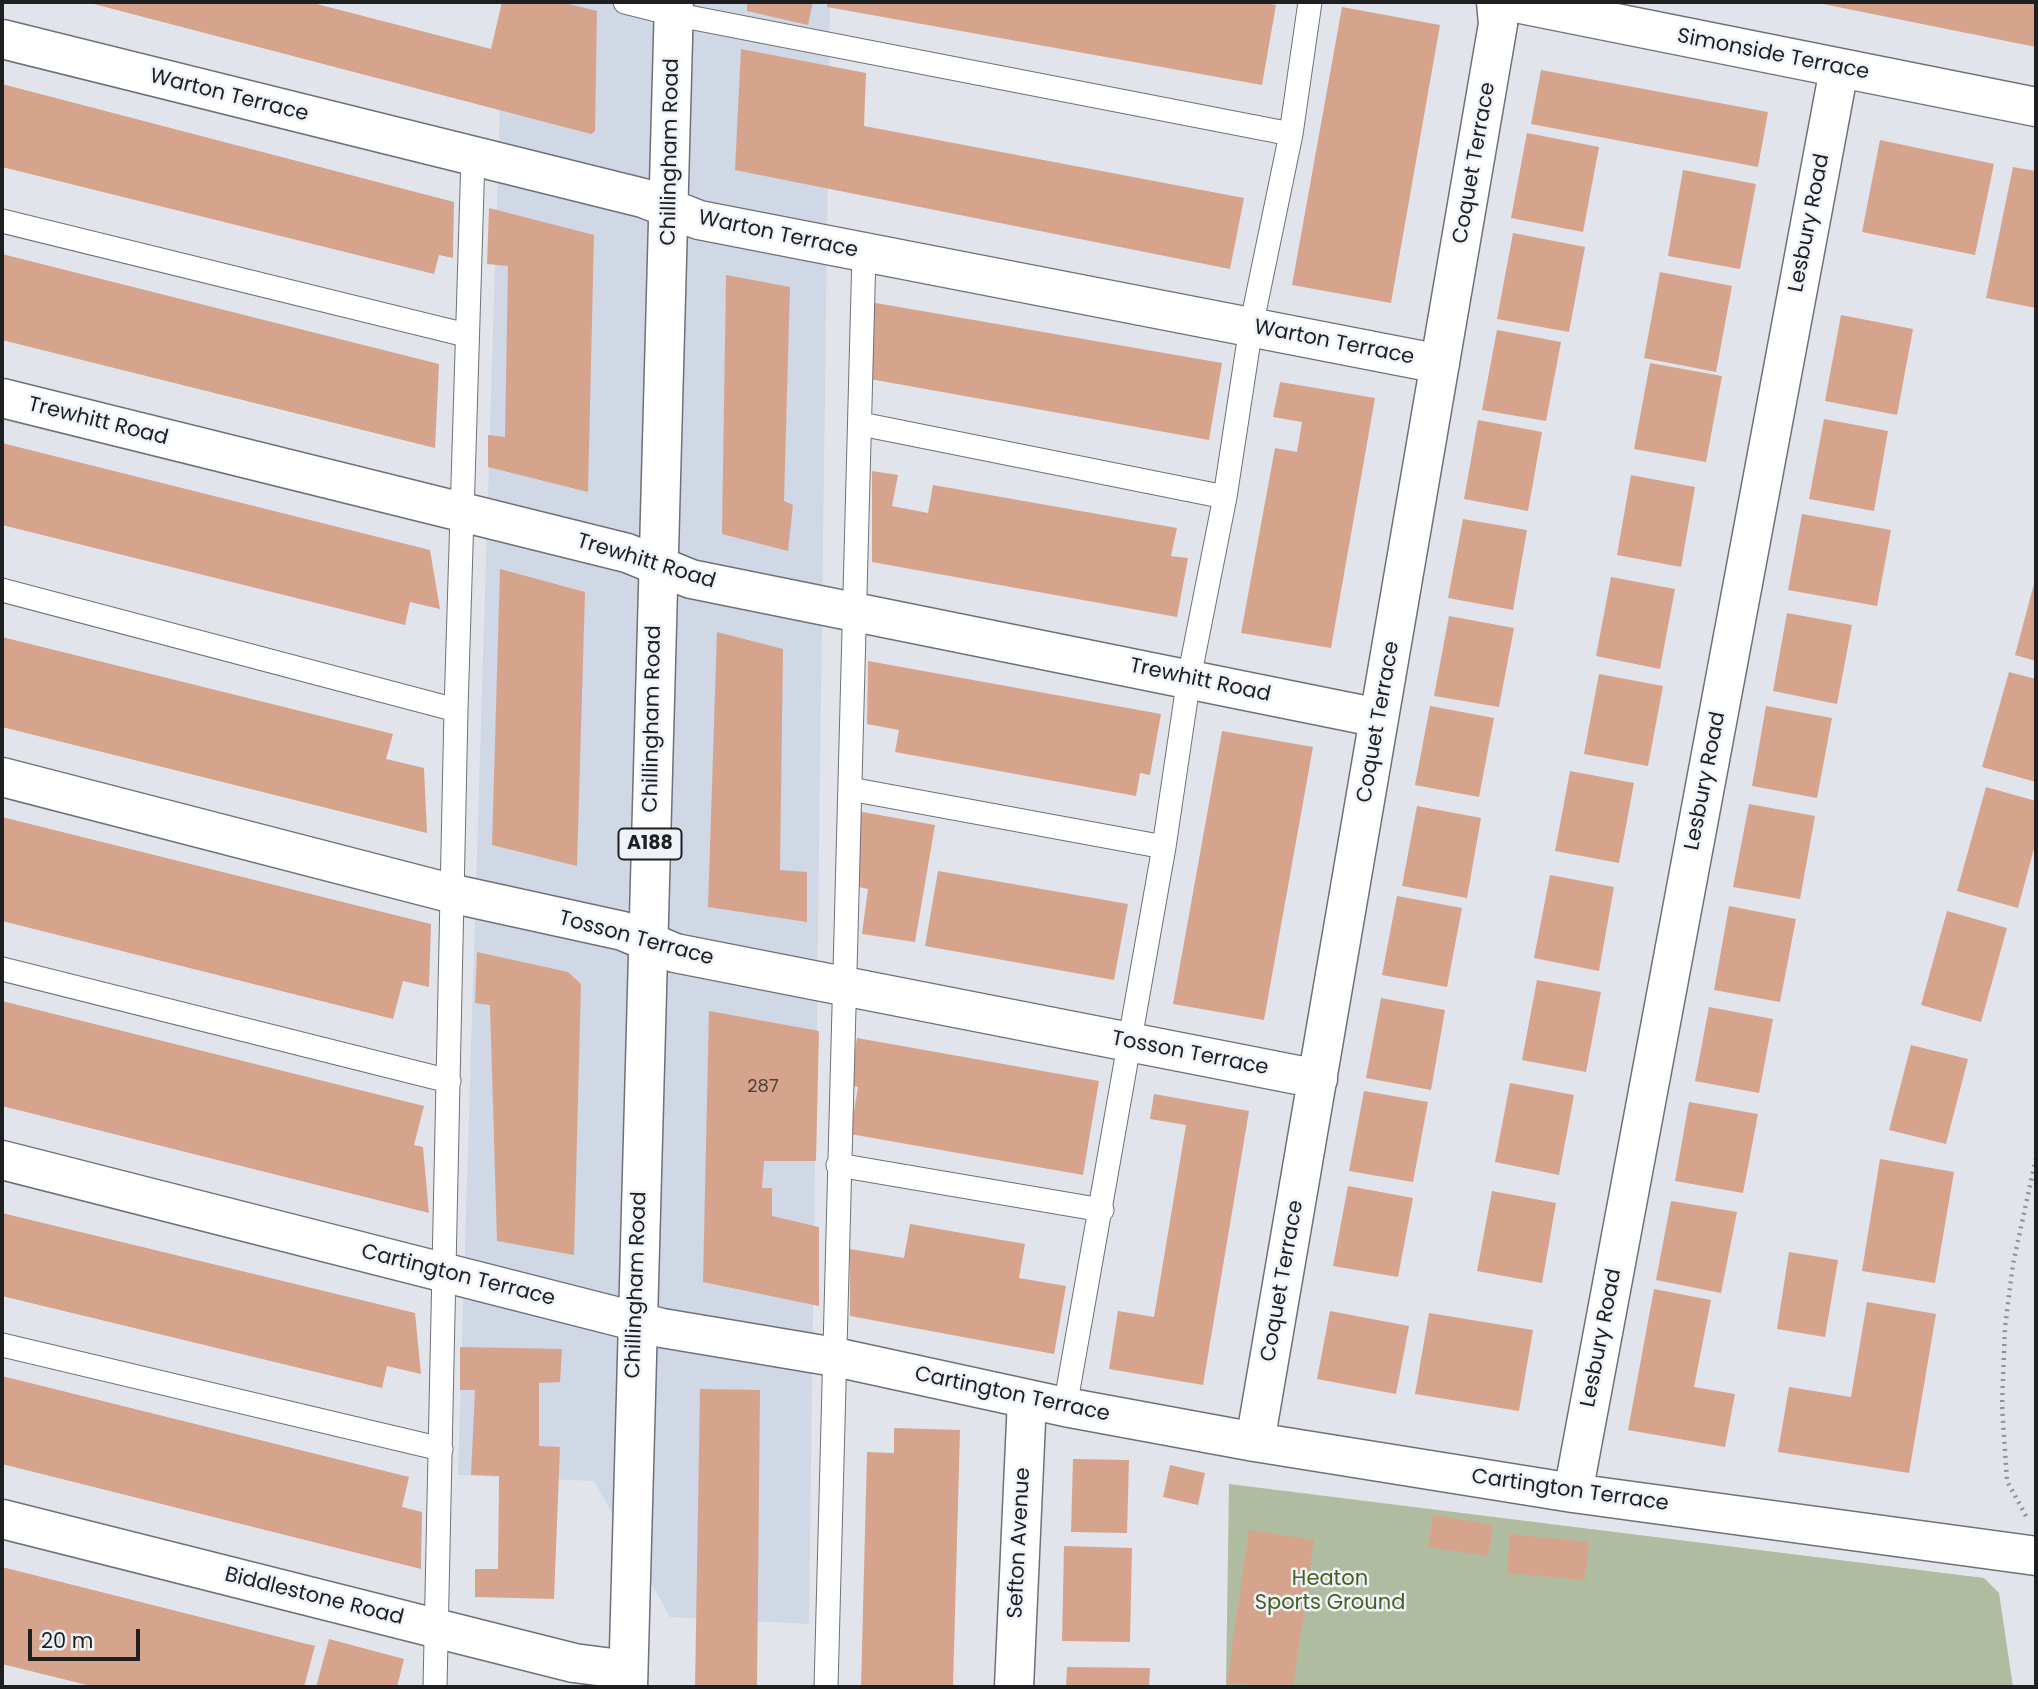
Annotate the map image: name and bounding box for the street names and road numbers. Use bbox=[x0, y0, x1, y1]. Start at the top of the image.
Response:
street label: Simonside Terrace bbox=[1675, 24, 1871, 86]
street label: Chillingham Road bbox=[657, 58, 685, 246]
street label: Warton Terrace bbox=[147, 64, 311, 128]
street label: Coquet Terrace bbox=[1448, 80, 1502, 246]
street label: Lesbury Road bbox=[1784, 152, 1836, 294]
street label: Warton Terrace bbox=[696, 206, 860, 264]
street label: Warton Terrace bbox=[1252, 315, 1416, 371]
street label: Trewhitt Road bbox=[25, 392, 171, 452]
street label: Trewhitt Road bbox=[574, 529, 718, 595]
street label: Chillingham Road bbox=[639, 625, 667, 813]
street label: Coquet Terrace bbox=[1352, 639, 1406, 805]
street label: Trewhitt Road bbox=[1127, 654, 1273, 708]
street label: Lesbury Road bbox=[1680, 710, 1732, 852]
road number: A188 bbox=[618, 828, 682, 860]
street label: Tosson Terrace bbox=[556, 906, 716, 972]
street label: Tosson Terrace bbox=[1109, 1026, 1271, 1082]
street label: Chillingham Road bbox=[621, 1191, 653, 1379]
street label: Coquet Terrace bbox=[1256, 1198, 1310, 1364]
street label: Cartington Terrace bbox=[358, 1240, 558, 1312]
street label: Lesbury Road bbox=[1576, 1267, 1628, 1409]
street label: Cartington Terrace bbox=[912, 1362, 1112, 1428]
street label: Cartington Terrace bbox=[1470, 1465, 1670, 1517]
street label: Sefton Avenue bbox=[1003, 1467, 1037, 1619]
street label: Biddlestone Road bbox=[222, 1563, 406, 1631]

